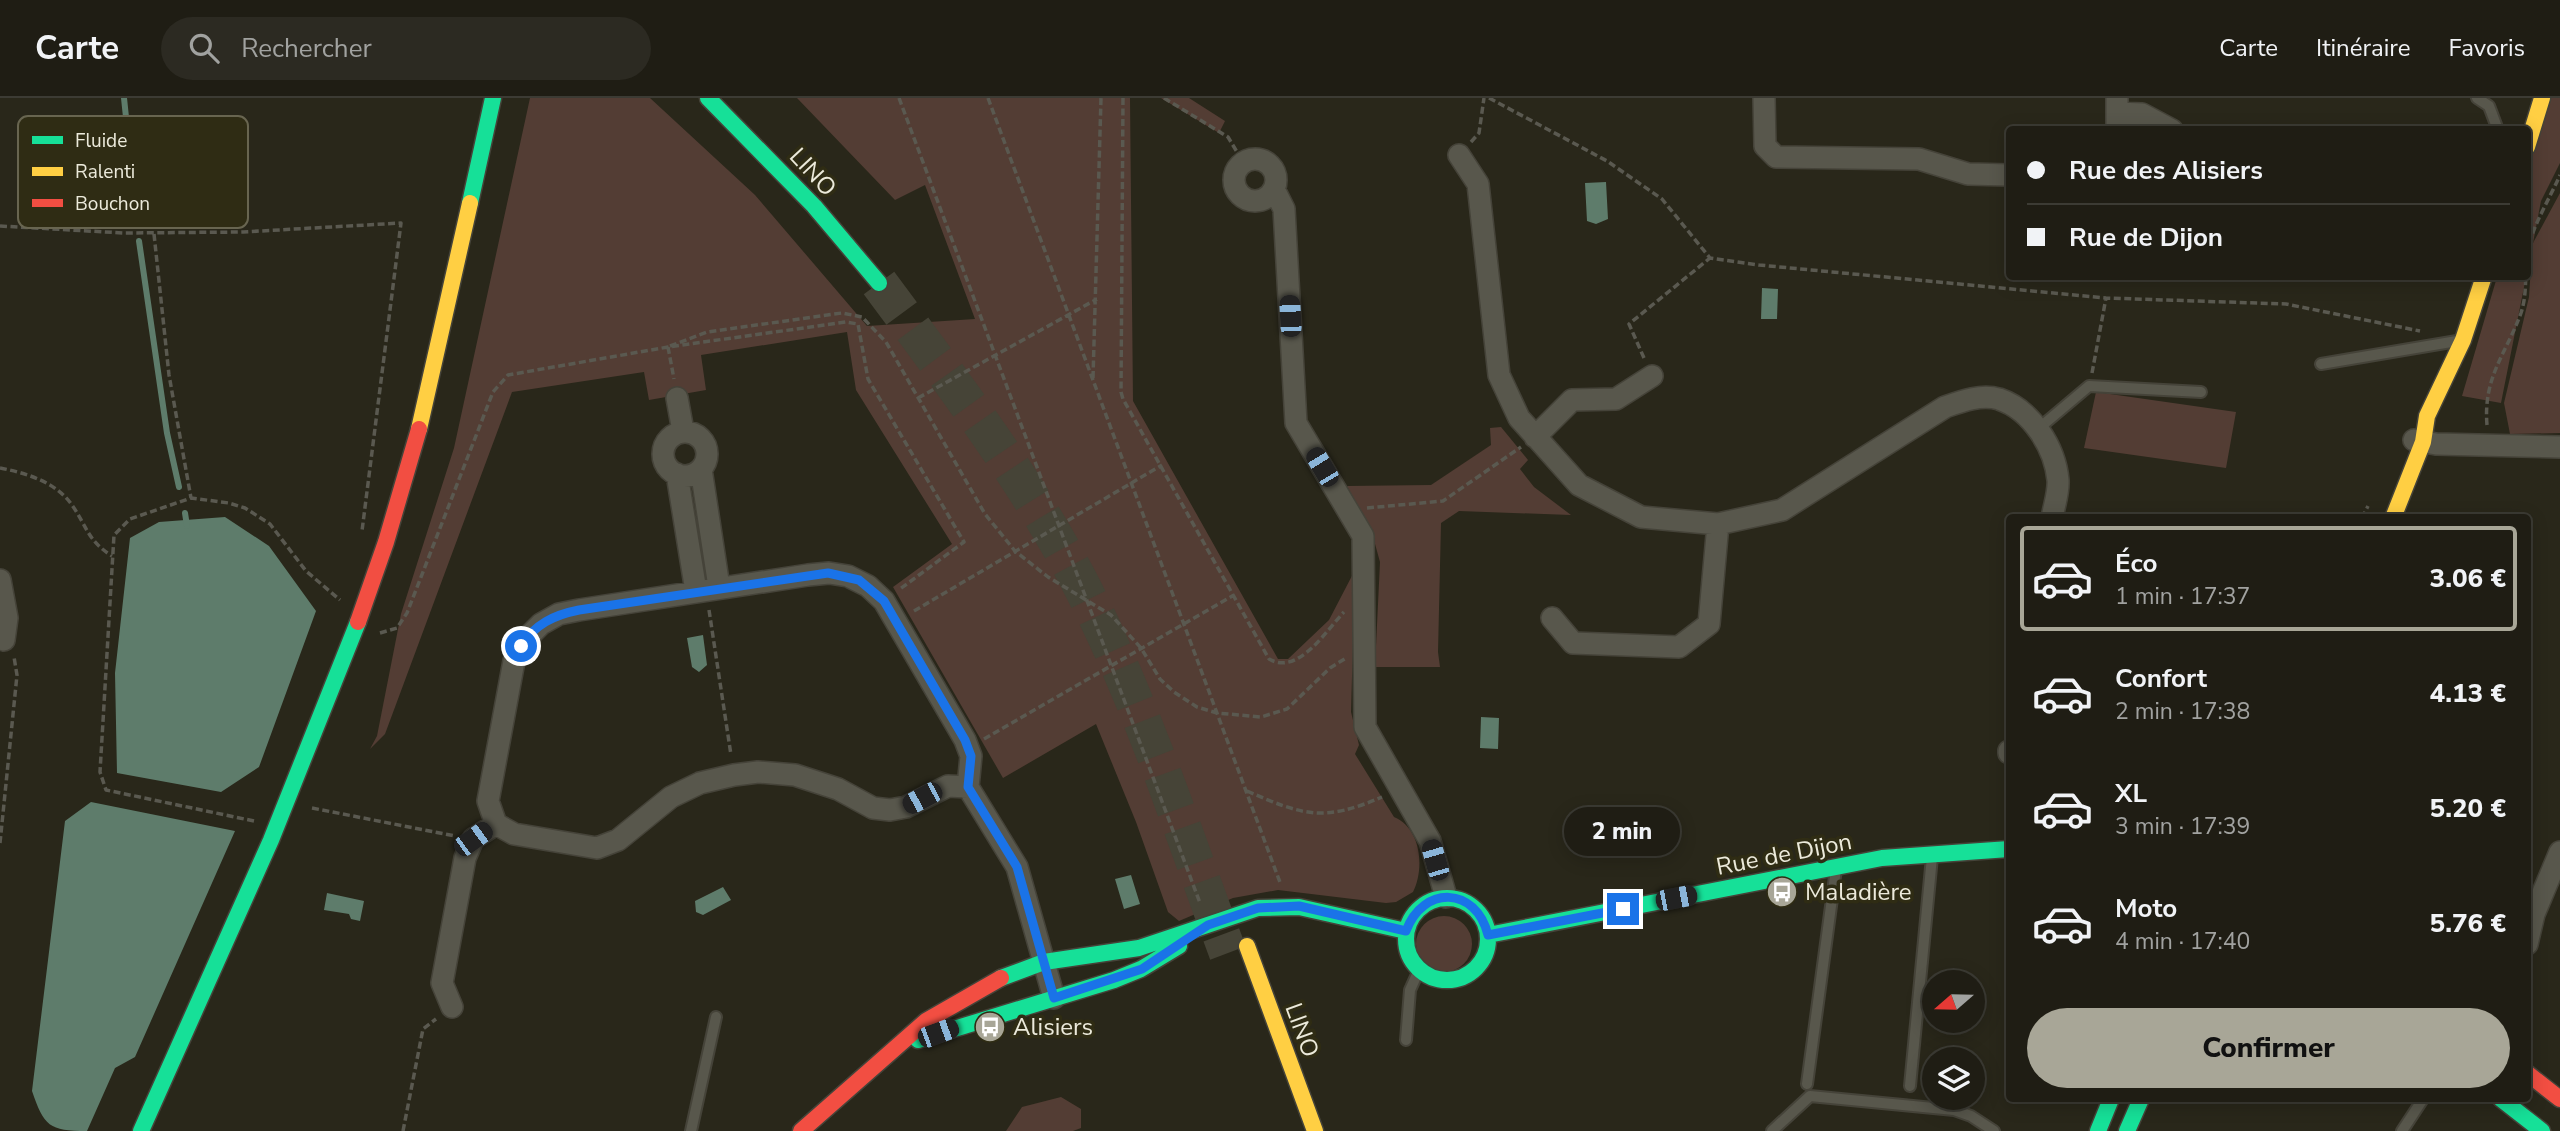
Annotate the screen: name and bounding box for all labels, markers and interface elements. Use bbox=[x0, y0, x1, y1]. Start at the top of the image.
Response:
search box bbox=[161, 17, 651, 80]
text: Carte bbox=[35, 26, 119, 71]
icon: search bbox=[185, 29, 223, 67]
text: Rechercher bbox=[241, 31, 372, 66]
text: Carte bbox=[2219, 32, 2278, 64]
text: Itinéraire bbox=[2316, 32, 2410, 64]
text: Favoris bbox=[2448, 32, 2525, 64]
legend bbox=[18, 116, 248, 228]
text: Fluide bbox=[75, 128, 127, 154]
street label: LINO bbox=[782, 141, 844, 203]
text: Rue des Alisiers bbox=[2069, 153, 2263, 188]
text: Ralenti bbox=[75, 159, 135, 185]
text: Bouchon bbox=[75, 191, 150, 217]
text: Rue de Dijon bbox=[2069, 220, 2223, 255]
car bbox=[1279, 294, 1302, 338]
car bbox=[1303, 444, 1342, 490]
text: Éco bbox=[2115, 546, 2157, 581]
icon: car bbox=[2031, 547, 2094, 610]
text: 3.06 € bbox=[2430, 561, 2506, 596]
text: 1 min · 17:37 bbox=[2115, 581, 2250, 612]
route start bbox=[505, 630, 537, 662]
text: Confort bbox=[2115, 661, 2207, 696]
icon: car bbox=[2031, 662, 2094, 725]
text: 4.13 € bbox=[2430, 676, 2506, 711]
text: 2 min · 17:38 bbox=[2115, 696, 2250, 727]
text: XL bbox=[2115, 776, 2147, 811]
icon: car bbox=[2031, 777, 2094, 840]
car bbox=[899, 779, 946, 817]
text: 5.20 € bbox=[2430, 791, 2506, 826]
callout: 2 min bbox=[1565, 808, 1681, 856]
text: 3 min · 17:39 bbox=[2115, 811, 2250, 842]
text: 2 min bbox=[1592, 816, 1652, 847]
car bbox=[450, 818, 497, 860]
street label: Rue de Dijon bbox=[1714, 825, 1854, 883]
car bbox=[1420, 837, 1451, 883]
bus stop icon: Maladière bbox=[1765, 875, 1799, 909]
place label: Maladière bbox=[1805, 876, 1912, 908]
car bbox=[1654, 884, 1699, 912]
text: Moto bbox=[2115, 891, 2177, 926]
icon: car bbox=[2031, 892, 2094, 955]
route end bbox=[1607, 893, 1639, 925]
text: 5.76 € bbox=[2430, 906, 2506, 941]
text: 4 min · 17:40 bbox=[2115, 926, 2250, 957]
north arrow bbox=[1922, 970, 1984, 1032]
map controls bbox=[1922, 970, 1985, 1110]
street label: LINO bbox=[1277, 999, 1327, 1061]
button: Confirmer bbox=[2027, 1008, 2510, 1088]
bus stop icon: Alisiers bbox=[973, 1010, 1007, 1044]
place label: Alisiers bbox=[1013, 1011, 1093, 1043]
car bbox=[915, 1016, 962, 1050]
button: layers bbox=[1922, 1047, 1985, 1110]

